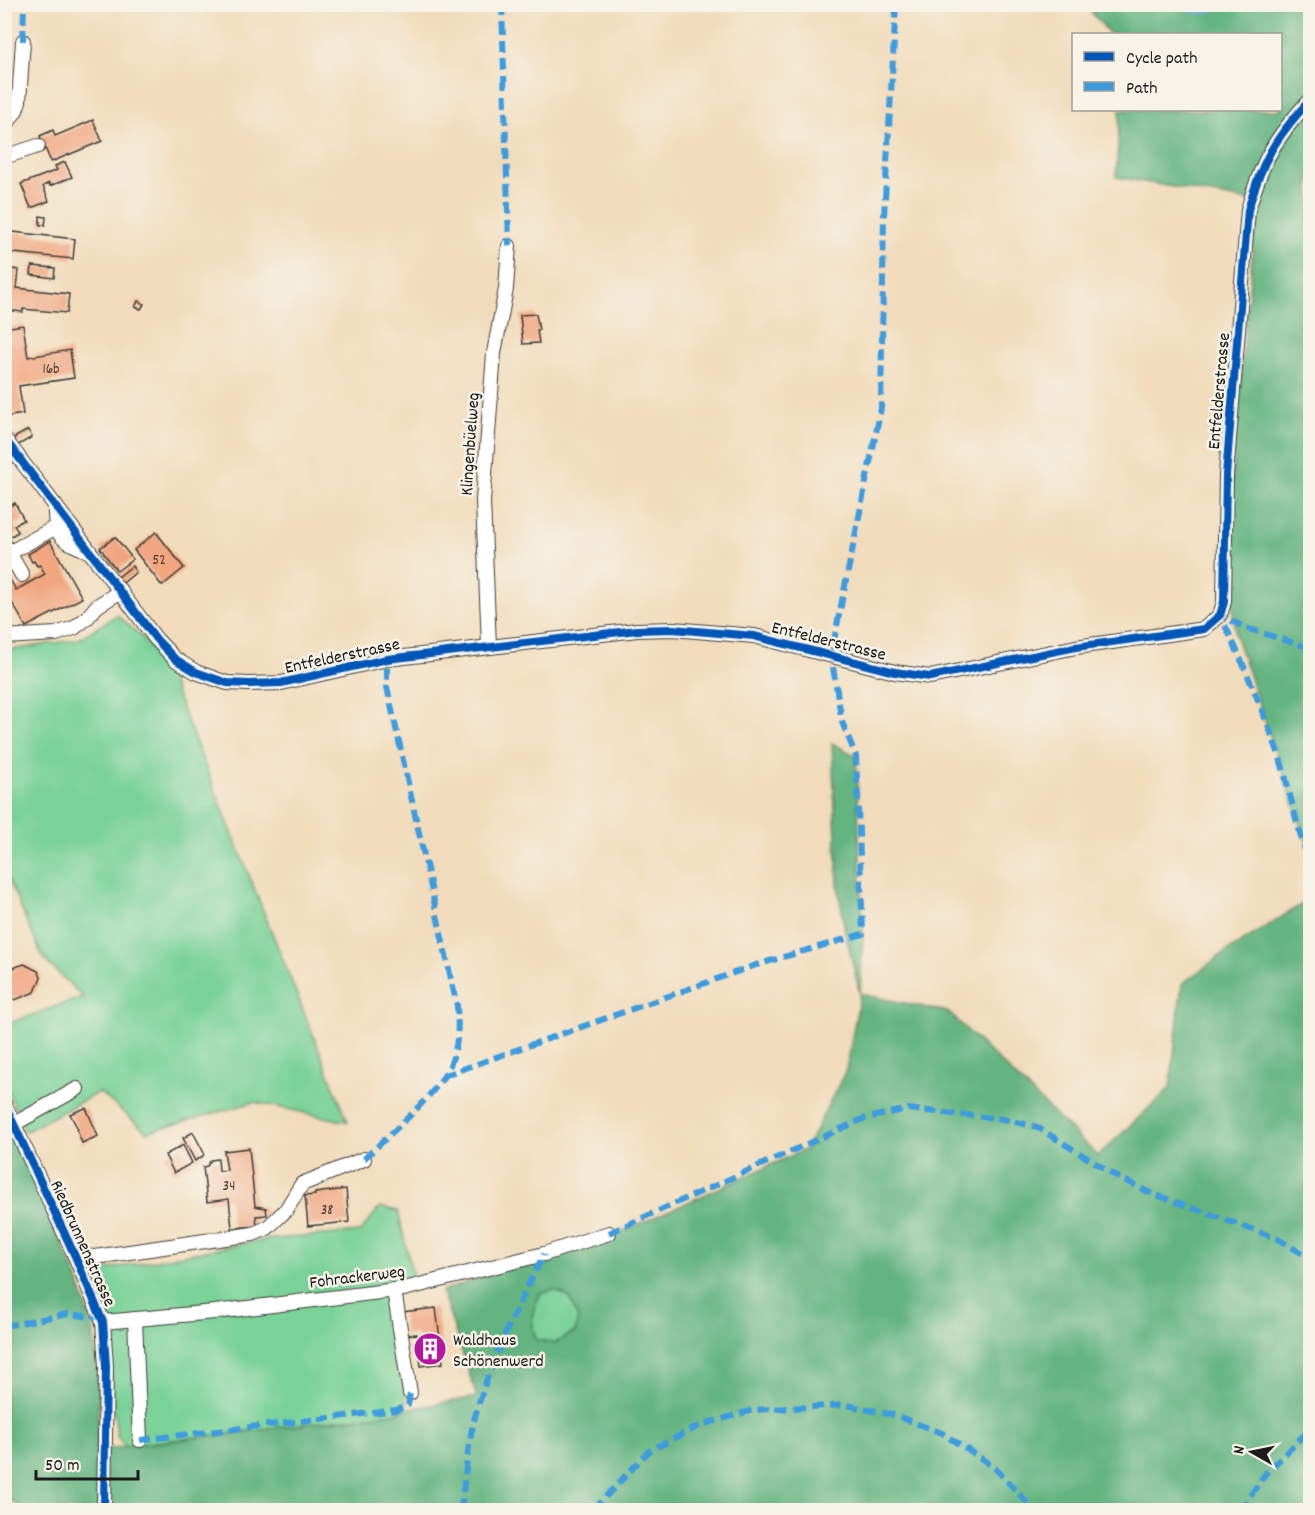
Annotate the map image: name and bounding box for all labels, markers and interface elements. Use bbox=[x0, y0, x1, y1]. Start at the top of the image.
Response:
legend bbox=[1072, 33, 1282, 111]
text: Cycle path bbox=[1126, 47, 1197, 72]
text: Path bbox=[1126, 77, 1158, 102]
street label: Entfelderstrasse bbox=[1203, 332, 1238, 451]
house number: 16b bbox=[42, 359, 60, 381]
street label: Klingenbüelweg bbox=[455, 392, 488, 497]
house number: 52 bbox=[152, 550, 166, 572]
street label: Entfelderstrasse bbox=[769, 616, 888, 669]
street label: Entfelderstrasse bbox=[283, 633, 402, 682]
house number: 34 bbox=[223, 1176, 235, 1198]
street label: Riedbrunnenstrasse bbox=[43, 1177, 121, 1311]
house number: 38 bbox=[321, 1200, 333, 1222]
street label: Fohrackerweg bbox=[308, 1260, 407, 1297]
place label: Waldhaus Schönenwerd bbox=[453, 1329, 544, 1375]
building icon: Waldhaus Schönenwerd bbox=[412, 1331, 448, 1367]
north arrow bbox=[1222, 1422, 1282, 1482]
scale bar bbox=[36, 1443, 138, 1481]
text: N bbox=[1228, 1444, 1252, 1456]
text: 50 m bbox=[45, 1454, 80, 1479]

